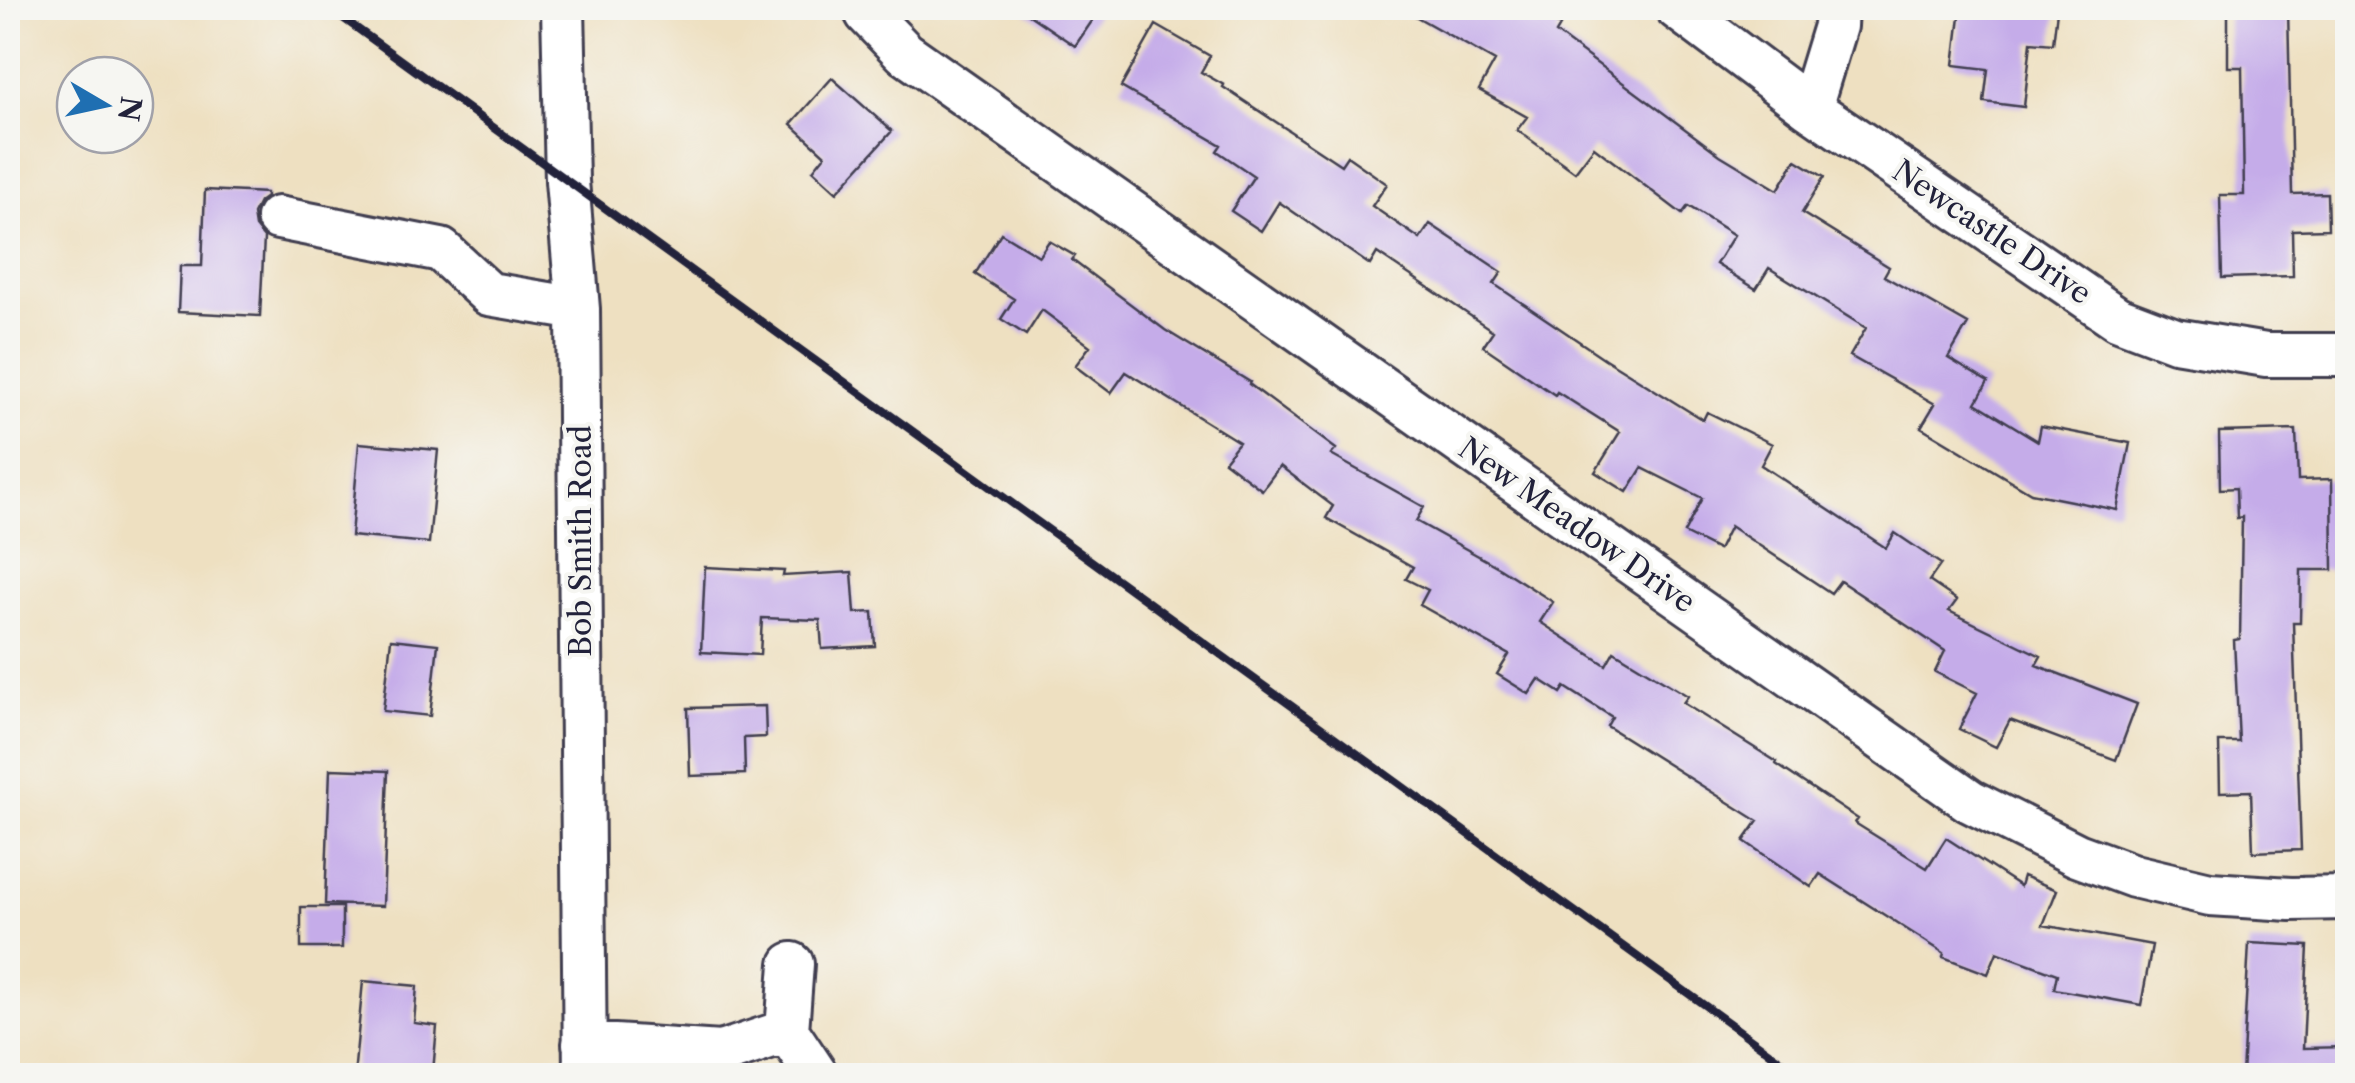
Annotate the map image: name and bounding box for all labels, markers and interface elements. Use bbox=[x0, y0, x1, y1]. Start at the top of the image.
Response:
north arrow bbox=[55, 55, 155, 155]
text: N bbox=[111, 94, 148, 124]
street label: Newcastle Drive bbox=[1886, 152, 2098, 312]
street label: Bob Smith Road bbox=[562, 425, 599, 657]
street label: New Meadow Drive bbox=[1452, 430, 1702, 620]

